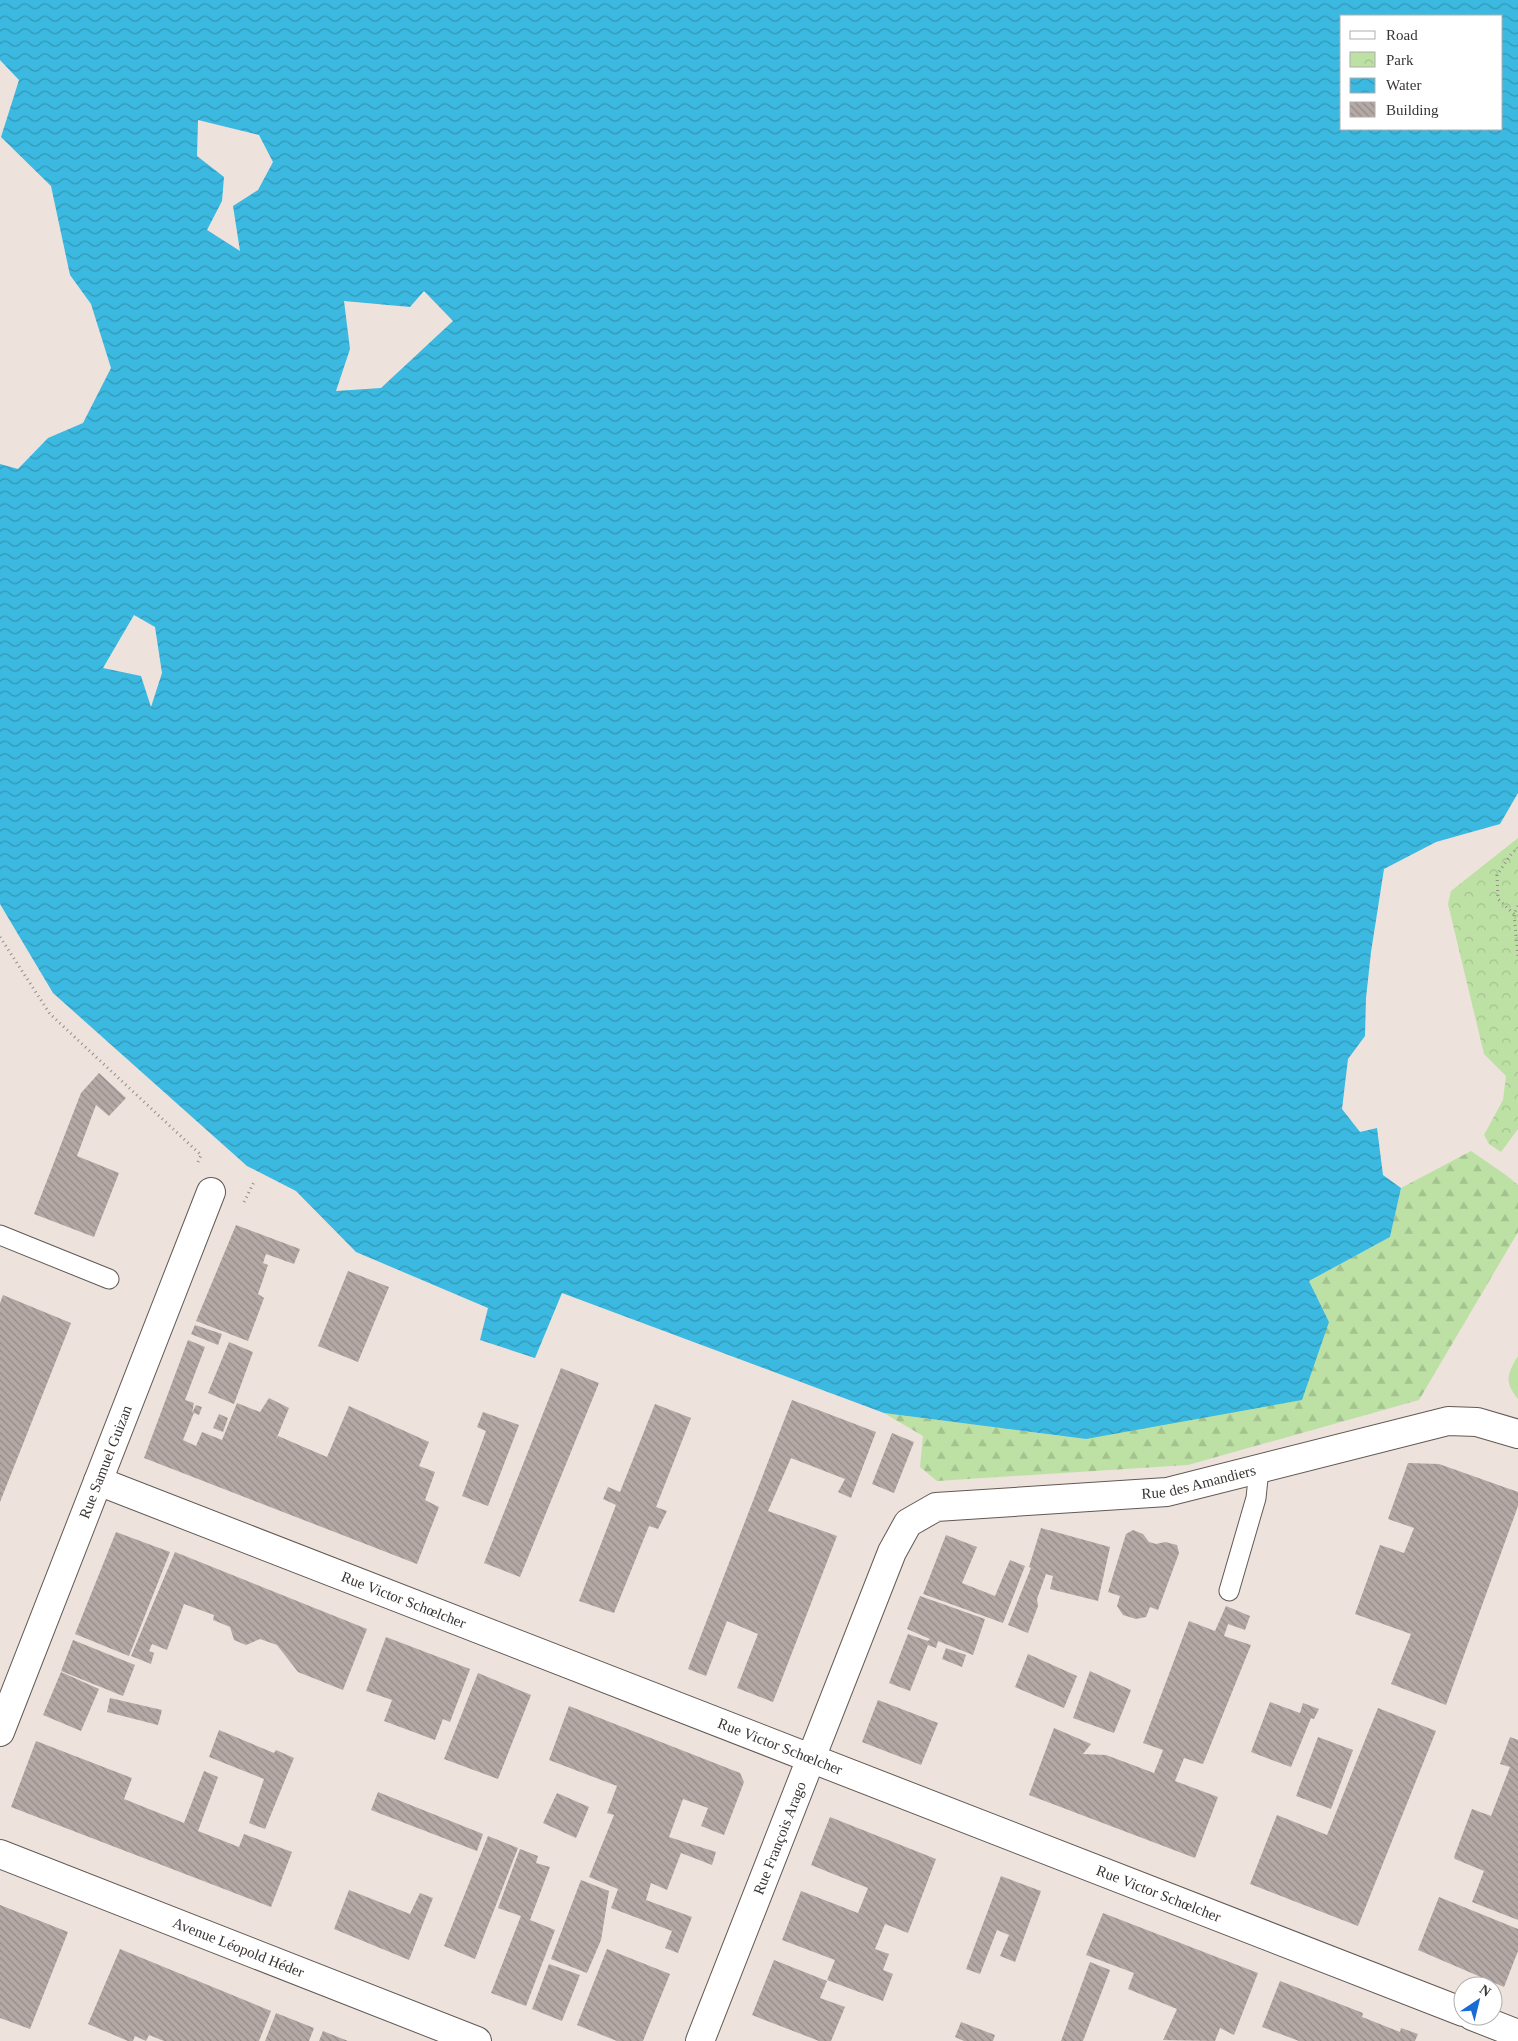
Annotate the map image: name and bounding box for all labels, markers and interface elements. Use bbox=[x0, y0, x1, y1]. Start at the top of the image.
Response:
legend bbox=[1340, 15, 1503, 130]
text: Road bbox=[1386, 27, 1418, 43]
text: Park bbox=[1386, 52, 1414, 68]
text: Water bbox=[1386, 77, 1421, 93]
text: Building bbox=[1386, 102, 1439, 118]
street label: Rue Samuel Guizan bbox=[76, 1403, 135, 1521]
street label: Rue des Amandiers bbox=[1141, 1462, 1258, 1502]
street label: Rue Victor Schœlcher bbox=[339, 1568, 468, 1631]
street label: Rue Victor Schœlcher bbox=[716, 1715, 845, 1778]
street label: Rue François Arago bbox=[750, 1779, 809, 1897]
street label: Rue Victor Schœlcher bbox=[1094, 1862, 1223, 1925]
street label: Avenue Léopold Héder bbox=[170, 1914, 306, 1980]
north arrow bbox=[1453, 1976, 1503, 2026]
text: N bbox=[1477, 1982, 1494, 2000]

